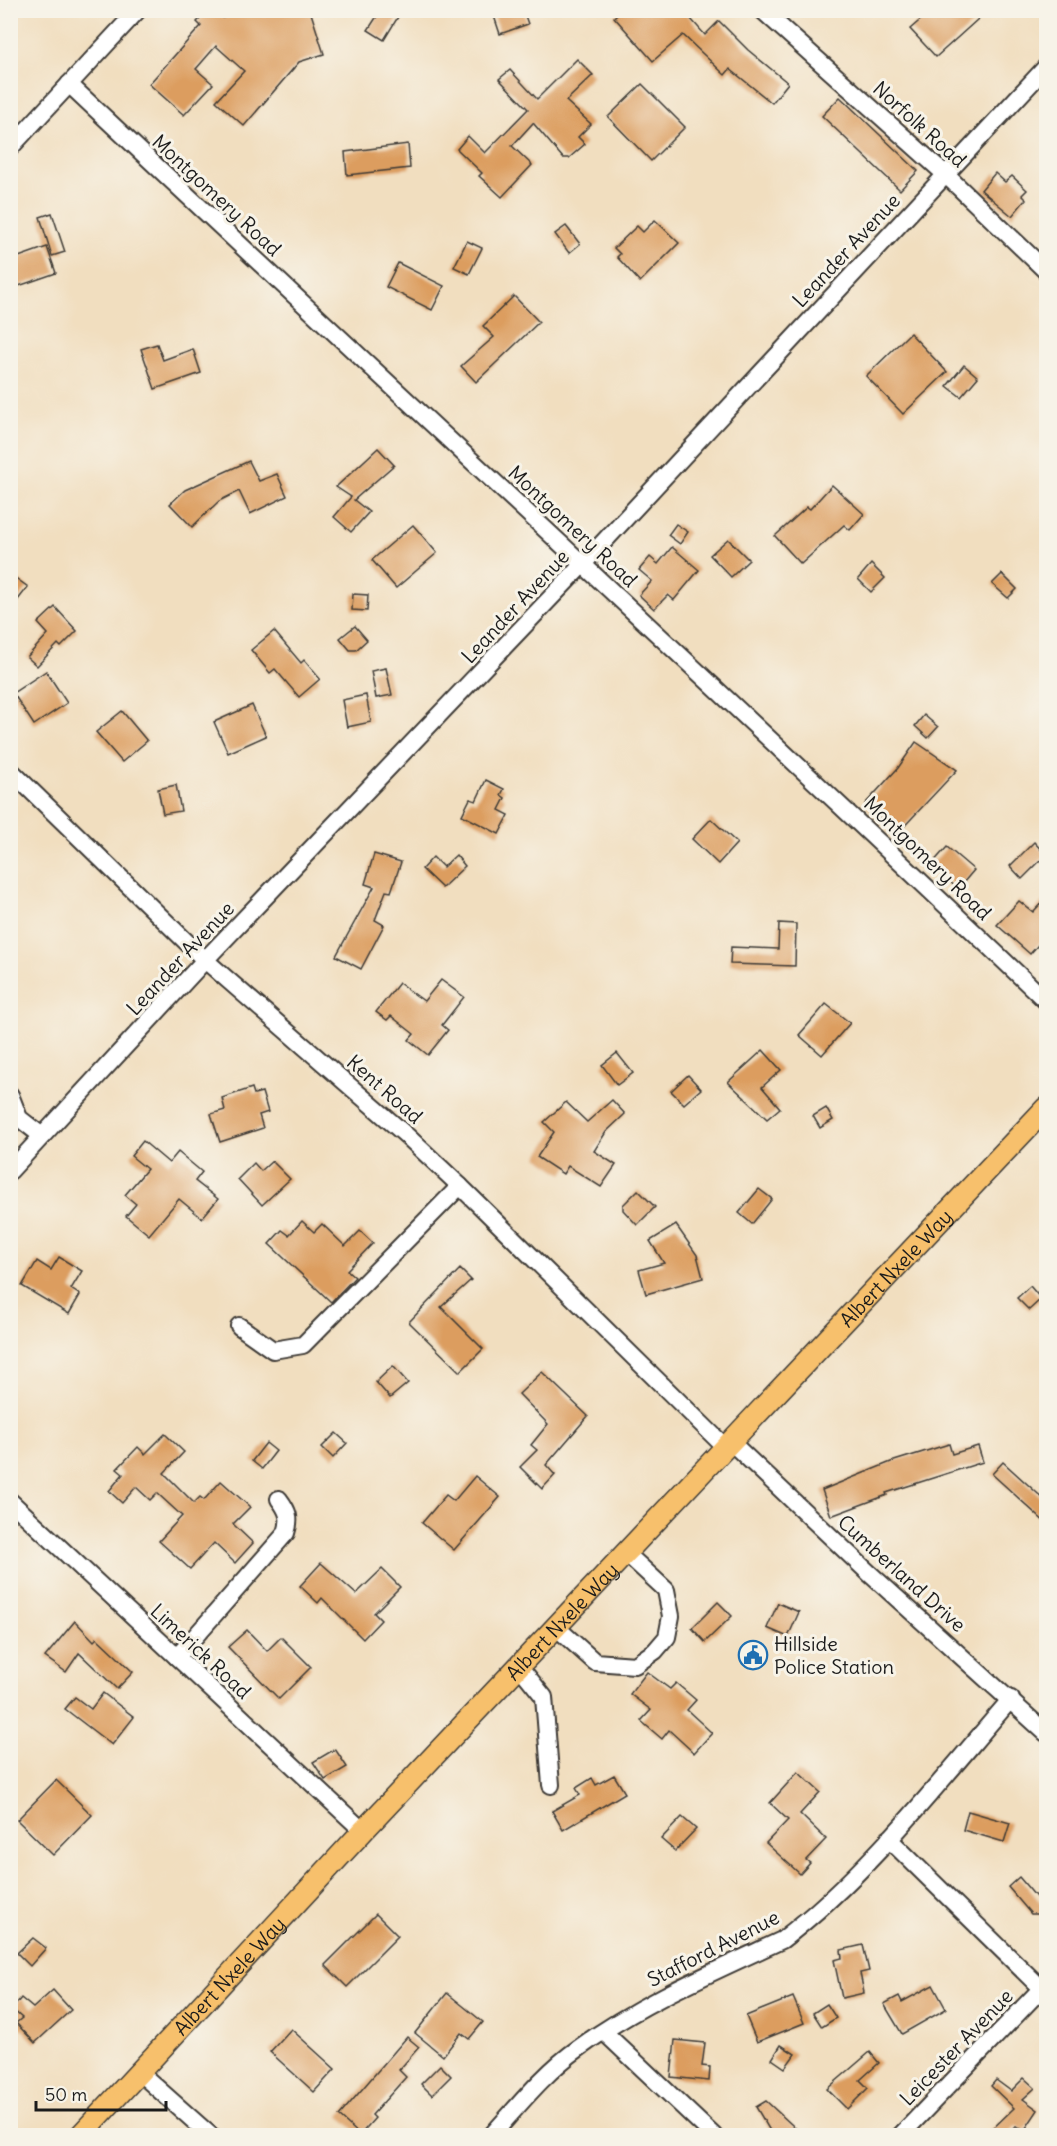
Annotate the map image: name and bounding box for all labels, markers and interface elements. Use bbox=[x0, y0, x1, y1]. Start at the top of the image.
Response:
street label: Norfolk Road bbox=[868, 76, 972, 173]
street label: Montgomery Road bbox=[147, 129, 287, 261]
street label: Leander Avenue bbox=[787, 188, 905, 312]
street label: Montgomery Road bbox=[503, 460, 643, 592]
street label: Leander Avenue bbox=[456, 544, 574, 668]
street label: Montgomery Road bbox=[859, 791, 997, 925]
street label: Leander Avenue bbox=[121, 896, 239, 1020]
street label: Kent Road bbox=[342, 1049, 428, 1129]
street label: Albert Nxele Way bbox=[834, 1203, 957, 1332]
street label: Cumberland Drive bbox=[833, 1509, 971, 1637]
street label: Albert Nxele Way bbox=[500, 1557, 623, 1685]
street label: Limerick Road bbox=[146, 1598, 257, 1704]
place label: Hillside Police Station bbox=[774, 1631, 894, 1679]
public building icon: Hillside Police Station bbox=[737, 1639, 769, 1671]
street label: Stafford Avenue bbox=[643, 1904, 783, 1992]
street label: Albert Nxele Way bbox=[168, 1911, 290, 2040]
street label: Leicester Avenue bbox=[894, 1983, 1018, 2111]
scale bar bbox=[36, 2074, 166, 2112]
text: 50 m bbox=[45, 2083, 87, 2106]

